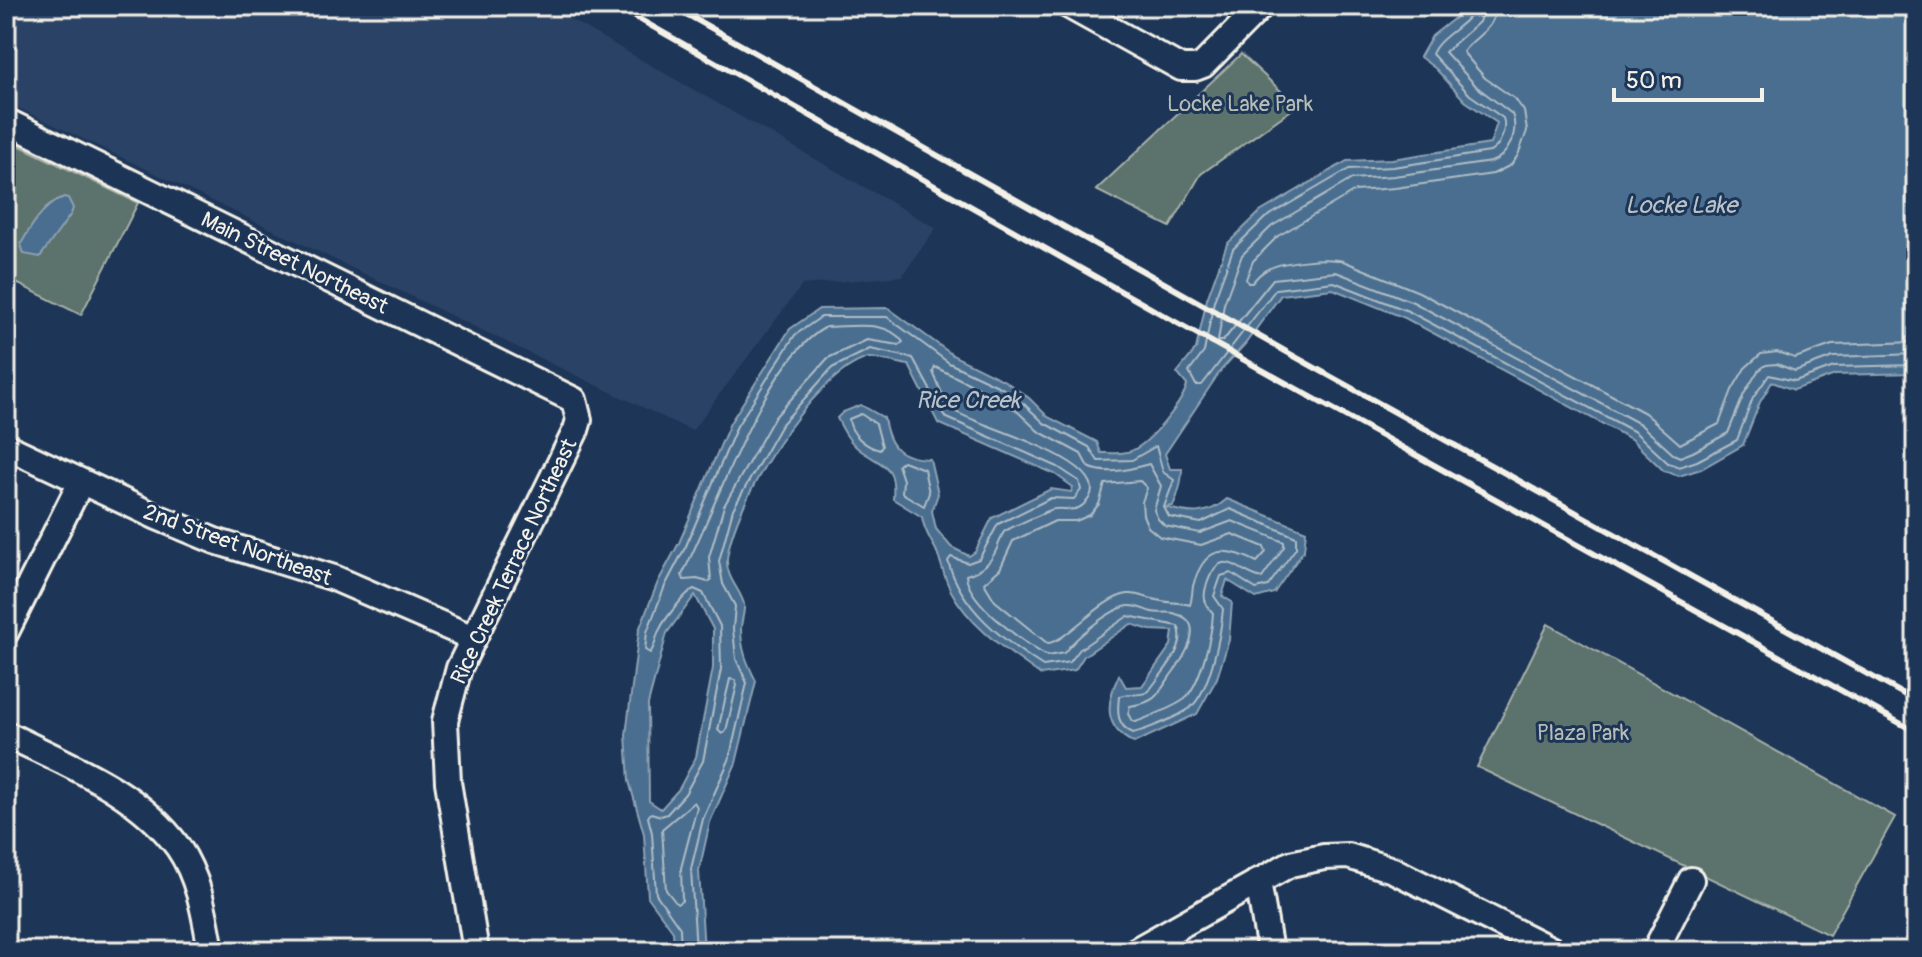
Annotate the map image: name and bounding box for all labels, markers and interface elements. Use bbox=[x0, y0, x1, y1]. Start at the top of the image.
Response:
scale bar bbox=[1614, 52, 1762, 102]
text: 50 m bbox=[1626, 66, 1682, 95]
park label: Locke Lake Park bbox=[1167, 90, 1313, 118]
water label: Locke Lake bbox=[1625, 191, 1739, 220]
street label: Main Street Northeast bbox=[196, 205, 393, 320]
water label: Rice Creek bbox=[916, 386, 1022, 415]
street label: Rice Creek Terrace Northeast bbox=[445, 434, 583, 689]
street label: 2nd Street Northeast bbox=[140, 498, 336, 592]
park label: Plaza Park bbox=[1537, 719, 1629, 747]

